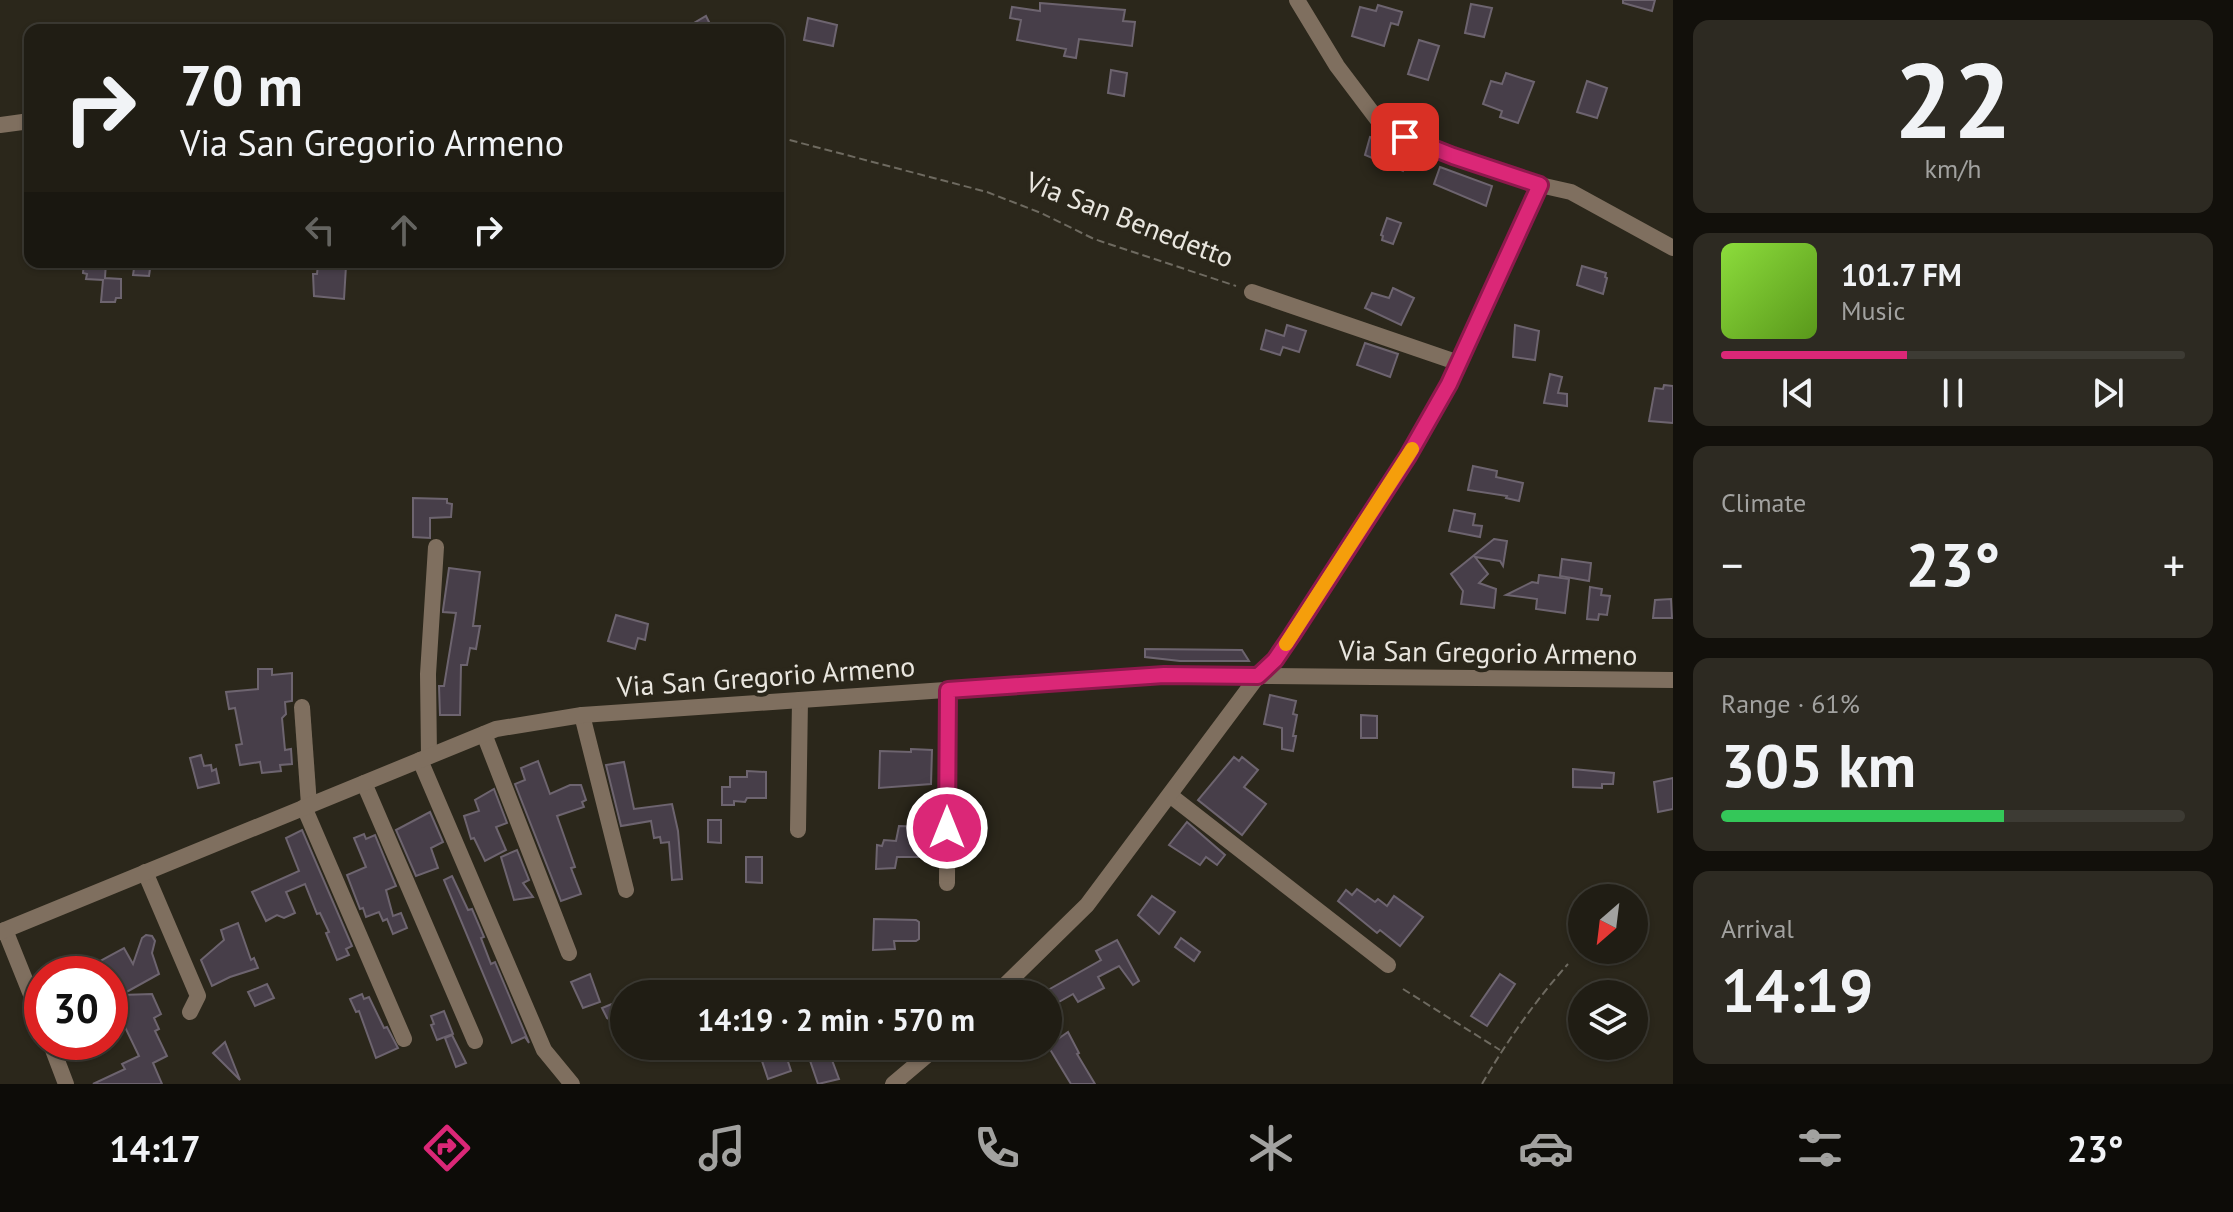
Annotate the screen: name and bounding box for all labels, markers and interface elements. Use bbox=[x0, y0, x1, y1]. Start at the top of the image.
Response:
text: 22 bbox=[1894, 32, 2012, 167]
text: 70 m bbox=[180, 49, 303, 121]
icon: right bbox=[48, 56, 152, 160]
pin bbox=[1371, 103, 1439, 171]
icon: arrive bbox=[1383, 115, 1427, 159]
text: Via San Gregorio Armeno bbox=[180, 119, 564, 166]
text: km/h bbox=[1925, 152, 1982, 185]
street label: Via San Benedetto bbox=[1020, 162, 1239, 276]
icon: left bbox=[298, 208, 342, 252]
icon: ahead bbox=[382, 208, 426, 252]
icon: right bbox=[466, 208, 510, 252]
text: 101.7 FM bbox=[1841, 255, 1962, 294]
text: Music bbox=[1841, 294, 1905, 327]
icon: previous bbox=[1776, 371, 1820, 415]
icon: pause bbox=[1931, 371, 1975, 415]
icon: next bbox=[2086, 371, 2130, 415]
text: Climate bbox=[1721, 486, 1806, 519]
text: 23° bbox=[1906, 525, 2000, 603]
text: − bbox=[1721, 536, 1743, 593]
text: + bbox=[2163, 536, 2185, 593]
street label: Via San Gregorio Armeno bbox=[1337, 631, 1638, 673]
street label: Via San Gregorio Armeno bbox=[615, 647, 916, 705]
text: Range · 61% bbox=[1721, 687, 1860, 720]
text: 305 km bbox=[1721, 726, 1916, 804]
position arrow bbox=[905, 786, 989, 870]
north arrow bbox=[1568, 884, 1648, 964]
map controls bbox=[1568, 884, 1648, 1060]
text: Arrival bbox=[1721, 912, 1794, 945]
text: 14:19 bbox=[1721, 951, 1873, 1029]
speed limit sign: 30 bbox=[24, 956, 128, 1060]
button: layers bbox=[1568, 980, 1648, 1060]
text: 14:19 · 2 min · 570 m bbox=[697, 1000, 975, 1039]
icon: directions bbox=[419, 1120, 475, 1176]
icon: music bbox=[694, 1120, 750, 1176]
icon: phone bbox=[969, 1120, 1025, 1176]
icon: climate bbox=[1243, 1120, 1299, 1176]
icon: car bbox=[1518, 1120, 1574, 1176]
icon: filters bbox=[1792, 1120, 1848, 1176]
text: 14:17 bbox=[109, 1125, 201, 1172]
text: 23° bbox=[2067, 1125, 2124, 1172]

